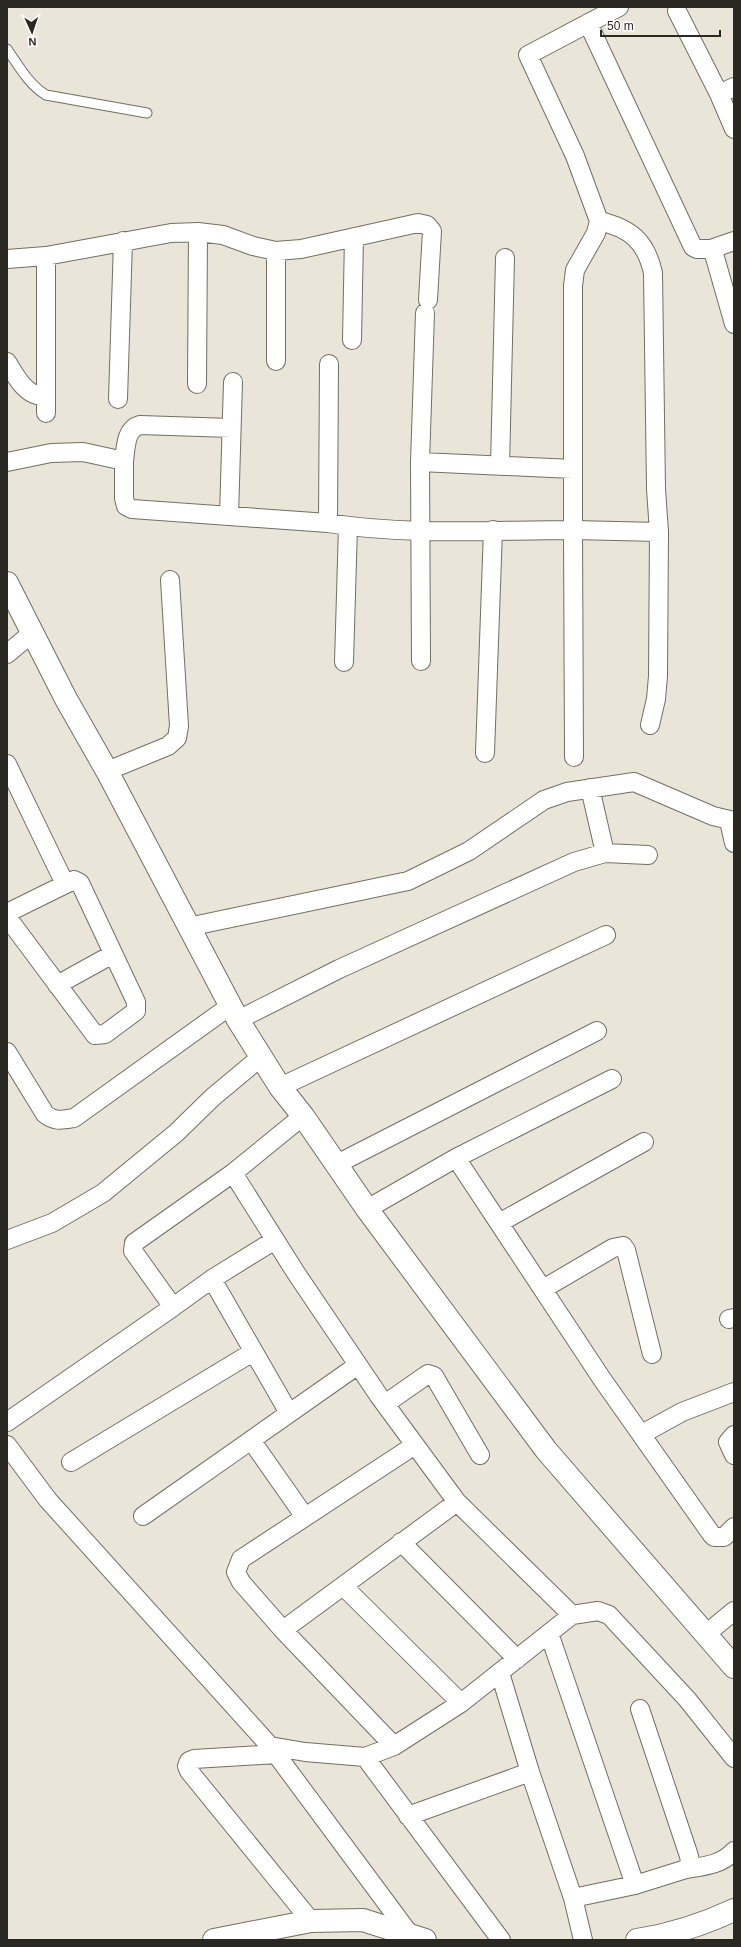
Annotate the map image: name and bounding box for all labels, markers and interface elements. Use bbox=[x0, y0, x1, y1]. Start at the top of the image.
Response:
north arrow bbox=[12, 12, 52, 52]
scale bar bbox=[601, 12, 720, 38]
text: 50 m bbox=[607, 19, 634, 33]
text: N bbox=[28, 36, 37, 48]

